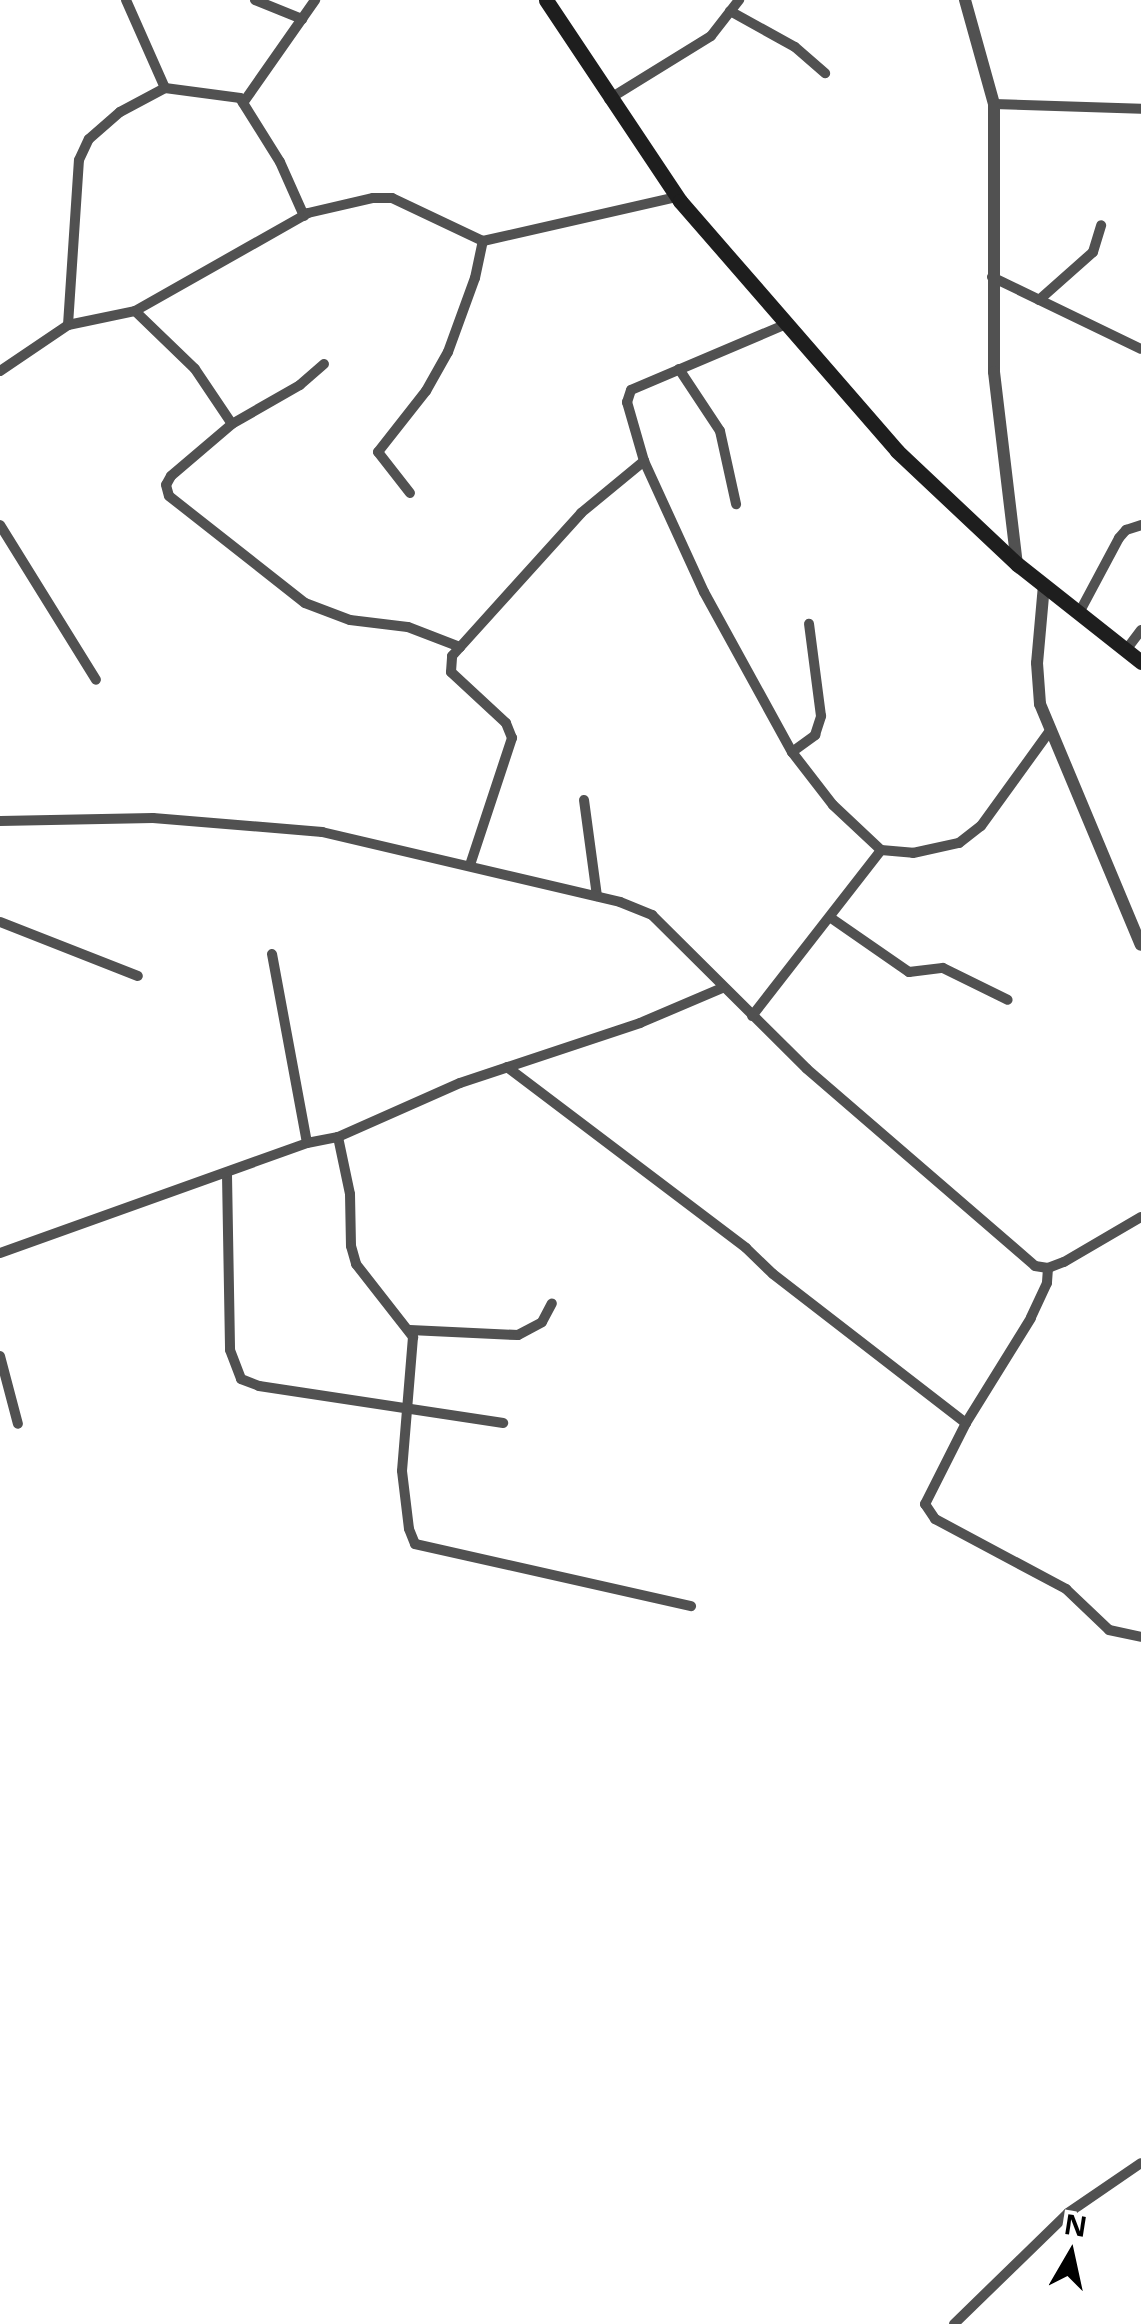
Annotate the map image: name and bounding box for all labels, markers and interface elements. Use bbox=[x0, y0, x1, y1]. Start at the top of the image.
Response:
north arrow bbox=[1021, 2204, 1121, 2304]
text: N bbox=[1061, 2204, 1090, 2245]

